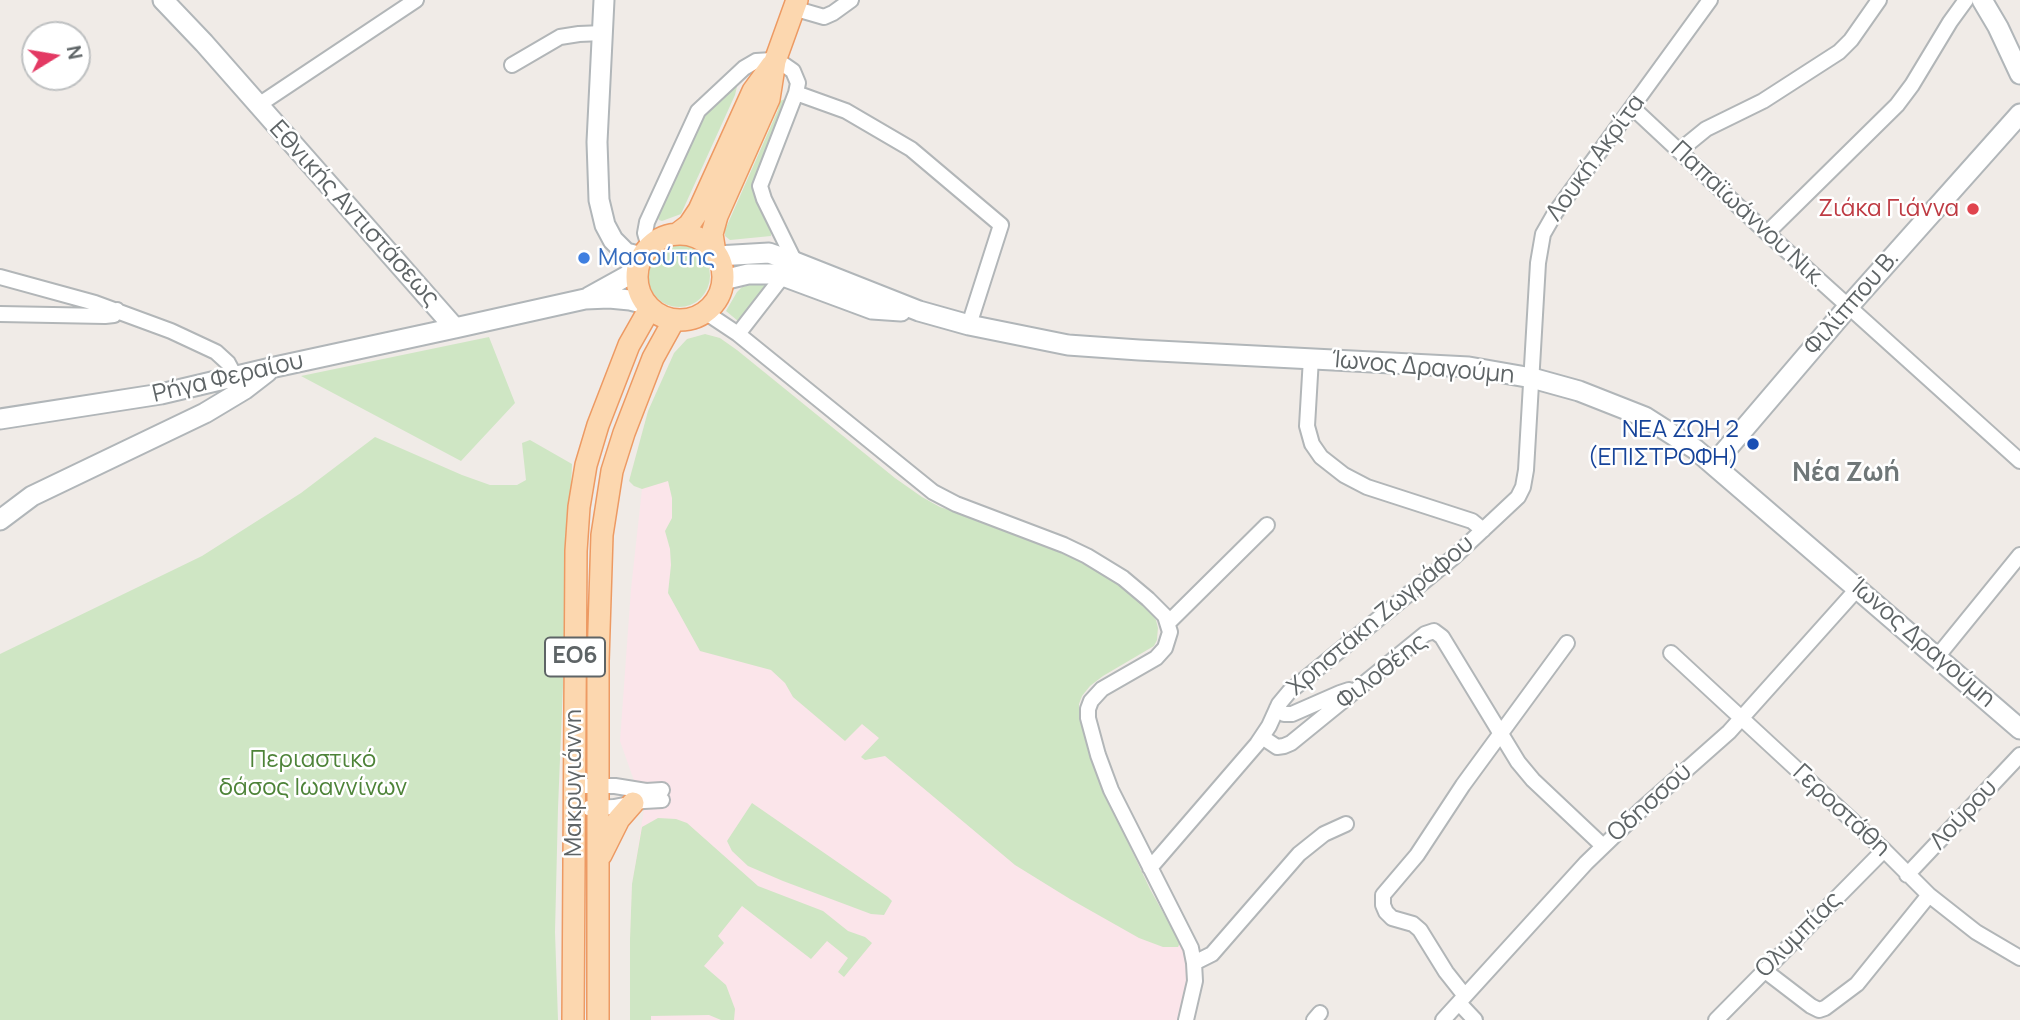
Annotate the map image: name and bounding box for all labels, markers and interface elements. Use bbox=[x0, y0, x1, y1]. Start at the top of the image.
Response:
north arrow bbox=[21, 21, 91, 91]
text: N bbox=[61, 43, 89, 62]
street label: Λουκή Ακρίτα bbox=[1541, 89, 1651, 227]
street label: Εθνικής Αντιστάσεως bbox=[263, 115, 445, 313]
street label: Παπαϊωάννου Νικ. bbox=[1664, 136, 1832, 294]
place label: Ζιάκα Γιάννα bbox=[1818, 195, 1959, 223]
marker: Ζιάκα Γιάννα bbox=[1965, 201, 1981, 217]
place label: Μασούτης bbox=[598, 244, 715, 272]
street label: Φιλίππου Β. bbox=[1798, 244, 1906, 362]
marker: Μασούτης bbox=[576, 250, 592, 266]
street label: Ίωνος Δραγούμη bbox=[1330, 346, 1516, 390]
street label: Ρήγα Φεραίου bbox=[150, 347, 306, 409]
place label: ΝΕΑ ΖΩΗ 2 (ΕΠΙΣΤΡΟΦΗ) bbox=[1587, 416, 1739, 472]
marker: ΝΕΑ ΖΩΗ 2 (ΕΠΙΣΤΡΟΦΗ) bbox=[1745, 436, 1761, 452]
district label: Νέα Ζωή bbox=[1792, 458, 1900, 490]
street label: Χρηστάκη Ζωγράφου bbox=[1282, 530, 1480, 702]
street label: Ίωνος Δραγούμη bbox=[1843, 572, 2001, 714]
street label: Φιλοθέης bbox=[1331, 628, 1433, 716]
road number: ΕΟ6 bbox=[545, 638, 605, 677]
street label: Μακρυγιάννη bbox=[560, 709, 588, 857]
park label: Περιαστικό δάσος Ιωαννίνων bbox=[219, 746, 407, 802]
street label: Οδησσού bbox=[1602, 758, 1698, 848]
street label: Γεροστάθη bbox=[1787, 759, 1895, 863]
street label: Λούρου bbox=[1924, 774, 2004, 856]
street label: Ολυμπίας bbox=[1750, 886, 1848, 984]

